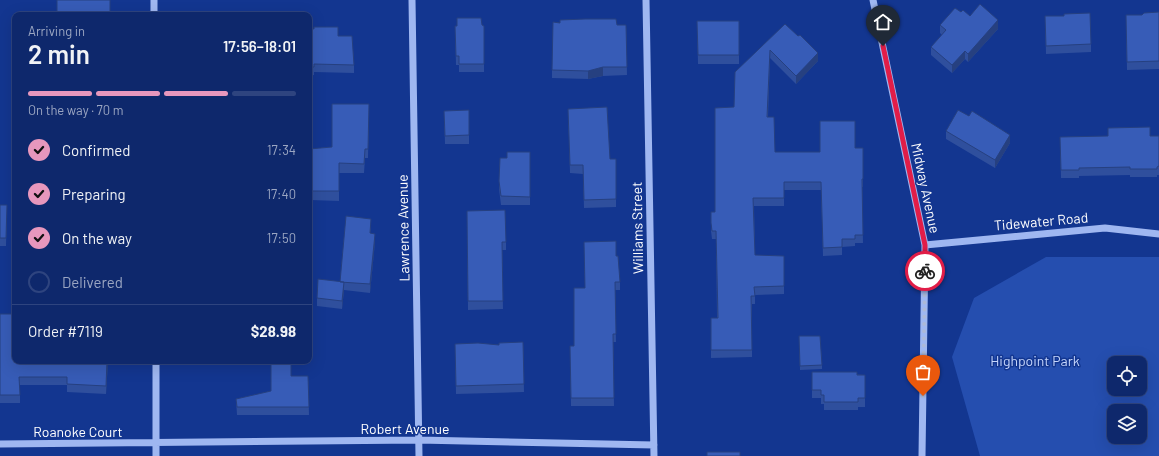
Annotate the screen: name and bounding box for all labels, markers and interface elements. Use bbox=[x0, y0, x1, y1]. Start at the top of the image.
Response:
pin bbox=[866, 5, 900, 46]
icon: home bbox=[872, 11, 894, 33]
text: Arriving in bbox=[28, 23, 85, 39]
text: 17:56–18:01 bbox=[223, 37, 296, 55]
text: 2 min bbox=[28, 38, 90, 69]
text: On the way · 70 m bbox=[28, 102, 123, 118]
icon: check bbox=[28, 139, 50, 161]
text: Confirmed bbox=[62, 141, 130, 159]
street label: Midway Avenue bbox=[908, 141, 944, 235]
text: 17:34 bbox=[267, 142, 296, 158]
street label: Lawrence Avenue bbox=[394, 174, 412, 282]
street label: Williams Street bbox=[628, 182, 646, 274]
icon: check bbox=[28, 183, 50, 205]
text: Preparing bbox=[62, 185, 126, 203]
text: 17:40 bbox=[266, 186, 296, 202]
street label: Tidewater Road bbox=[993, 208, 1089, 234]
icon: check bbox=[28, 227, 50, 249]
text: On the way bbox=[62, 229, 132, 247]
text: 17:50 bbox=[267, 230, 296, 246]
courier bbox=[905, 251, 945, 291]
icon: bike bbox=[914, 260, 936, 282]
text: Delivered bbox=[62, 273, 123, 291]
text: Order #7119 bbox=[28, 322, 103, 340]
text: $28.98 bbox=[251, 322, 296, 340]
park label: Highpoint Park bbox=[990, 352, 1080, 369]
pin bbox=[906, 355, 940, 396]
map controls bbox=[1107, 356, 1147, 444]
button: locate bbox=[1107, 356, 1147, 396]
icon: bag bbox=[912, 361, 934, 383]
button: layers bbox=[1107, 404, 1147, 444]
street label: Robert Avenue bbox=[361, 420, 449, 437]
street label: Roanoke Court bbox=[33, 423, 123, 440]

